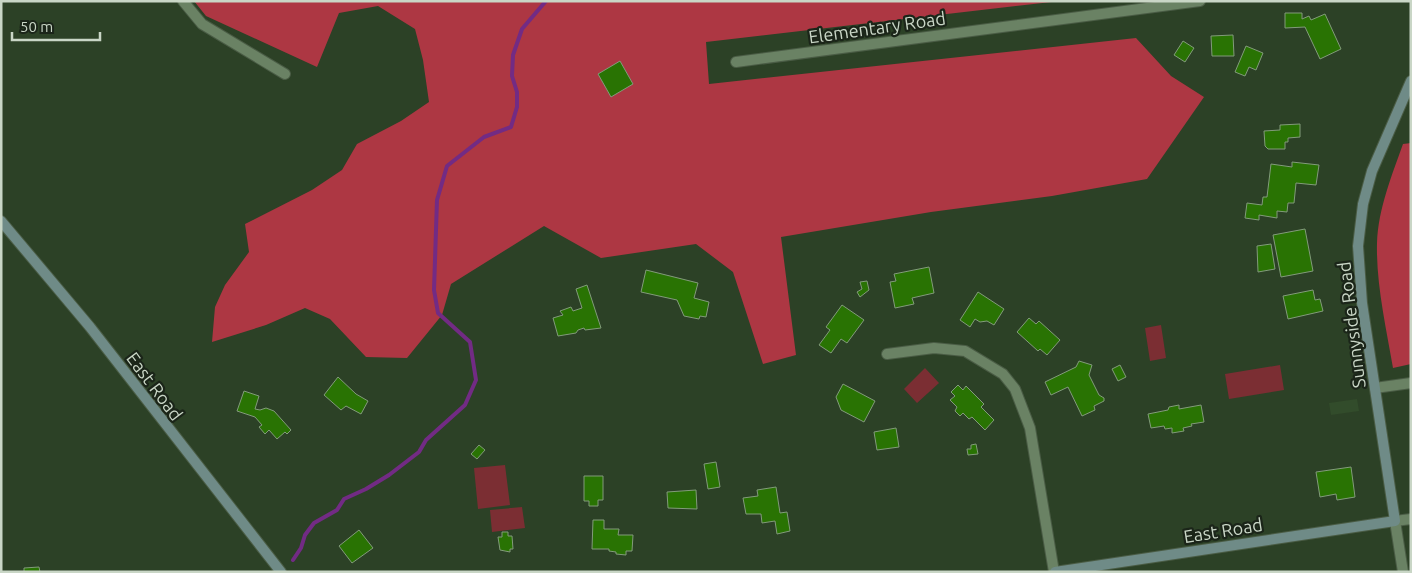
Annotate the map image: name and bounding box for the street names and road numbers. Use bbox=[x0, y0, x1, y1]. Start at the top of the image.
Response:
street label: Elementary Road bbox=[807, 7, 947, 47]
street label: Sunnyside Road bbox=[1333, 261, 1369, 389]
street label: East Road bbox=[123, 348, 187, 424]
street label: East Road bbox=[1182, 514, 1264, 546]

